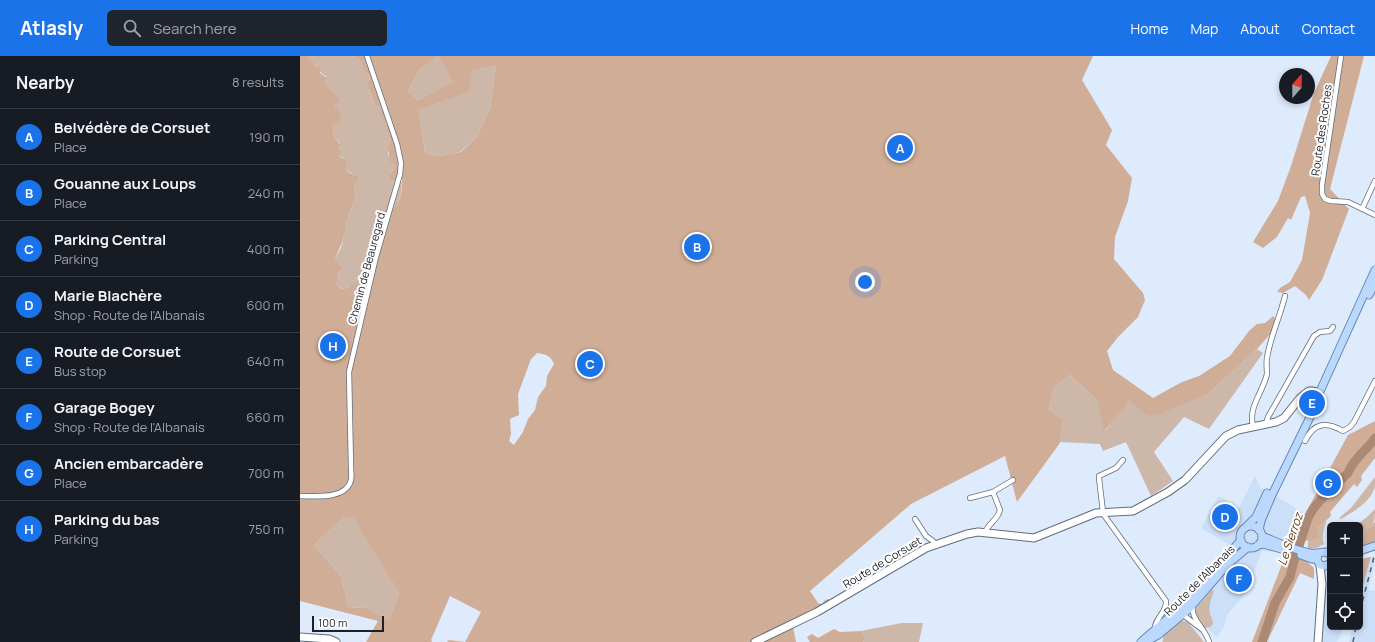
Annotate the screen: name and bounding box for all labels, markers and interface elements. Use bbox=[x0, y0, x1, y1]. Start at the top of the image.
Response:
search box bbox=[107, 10, 387, 46]
text: Atlasly bbox=[20, 15, 83, 41]
icon: search bbox=[121, 17, 143, 39]
text: Search here bbox=[153, 18, 236, 39]
text: Home bbox=[1131, 19, 1168, 38]
text: Map bbox=[1190, 19, 1218, 38]
text: About bbox=[1240, 19, 1280, 38]
text: Contact bbox=[1302, 19, 1355, 38]
north arrow bbox=[1279, 68, 1315, 104]
text: Nearby bbox=[16, 71, 74, 94]
text: 8 results bbox=[232, 73, 284, 91]
street label: Route des Roches bbox=[1307, 83, 1335, 177]
text: Belvédère de Corsuet bbox=[54, 117, 211, 138]
text: A bbox=[25, 128, 33, 146]
text: 190 m bbox=[249, 128, 284, 146]
pin: A bbox=[887, 133, 913, 163]
text: Place bbox=[54, 138, 87, 156]
text: Gouanne aux Loups bbox=[54, 173, 196, 194]
text: B bbox=[25, 184, 33, 202]
text: 240 m bbox=[248, 184, 284, 202]
text: Place bbox=[54, 194, 87, 212]
street label: Chemin de Beauregard bbox=[344, 210, 388, 326]
text: Parking Central bbox=[54, 229, 166, 250]
pin: B bbox=[684, 232, 710, 262]
text: C bbox=[24, 240, 34, 258]
text: 400 m bbox=[247, 240, 284, 258]
text: Parking bbox=[54, 250, 98, 268]
your location bbox=[855, 272, 875, 292]
text: Marie Blachère bbox=[54, 285, 162, 306]
text: D bbox=[24, 296, 34, 314]
text: 600 m bbox=[246, 296, 284, 314]
text: Shop · Route de l'Albanais bbox=[54, 306, 205, 324]
pin: H bbox=[320, 331, 346, 361]
text: Route de Corsuet bbox=[54, 341, 181, 362]
pin: C bbox=[577, 349, 603, 379]
text: E bbox=[25, 352, 33, 370]
text: 640 m bbox=[247, 352, 284, 370]
text: Bus stop bbox=[54, 362, 106, 380]
pin: E bbox=[1299, 388, 1325, 418]
text: Garage Bogey bbox=[54, 397, 155, 418]
text: F bbox=[26, 408, 32, 426]
text: 660 m bbox=[246, 408, 284, 426]
text: Shop · Route de l'Albanais bbox=[54, 418, 205, 436]
text: Ancien embarcadère bbox=[54, 453, 203, 474]
text: G bbox=[24, 464, 34, 482]
text: 700 m bbox=[248, 464, 284, 482]
pin: G bbox=[1315, 468, 1341, 498]
text: Place bbox=[54, 474, 87, 492]
pin: D bbox=[1212, 502, 1238, 532]
text: Parking du bas bbox=[54, 509, 160, 530]
water label: Le Sierroz bbox=[1273, 509, 1307, 568]
text: H bbox=[24, 520, 34, 538]
text: 750 m bbox=[248, 520, 284, 538]
map controls bbox=[1327, 522, 1363, 630]
button: + bbox=[1327, 522, 1363, 558]
text: Parking bbox=[54, 530, 98, 548]
street label: Route de Corsuet bbox=[840, 533, 924, 591]
street label: Route de l'Albanais bbox=[1160, 541, 1238, 619]
button: − bbox=[1327, 558, 1363, 594]
pin: F bbox=[1226, 564, 1252, 594]
button: locate bbox=[1327, 594, 1363, 630]
scale bar bbox=[312, 614, 384, 633]
text: 100 m bbox=[318, 615, 347, 630]

